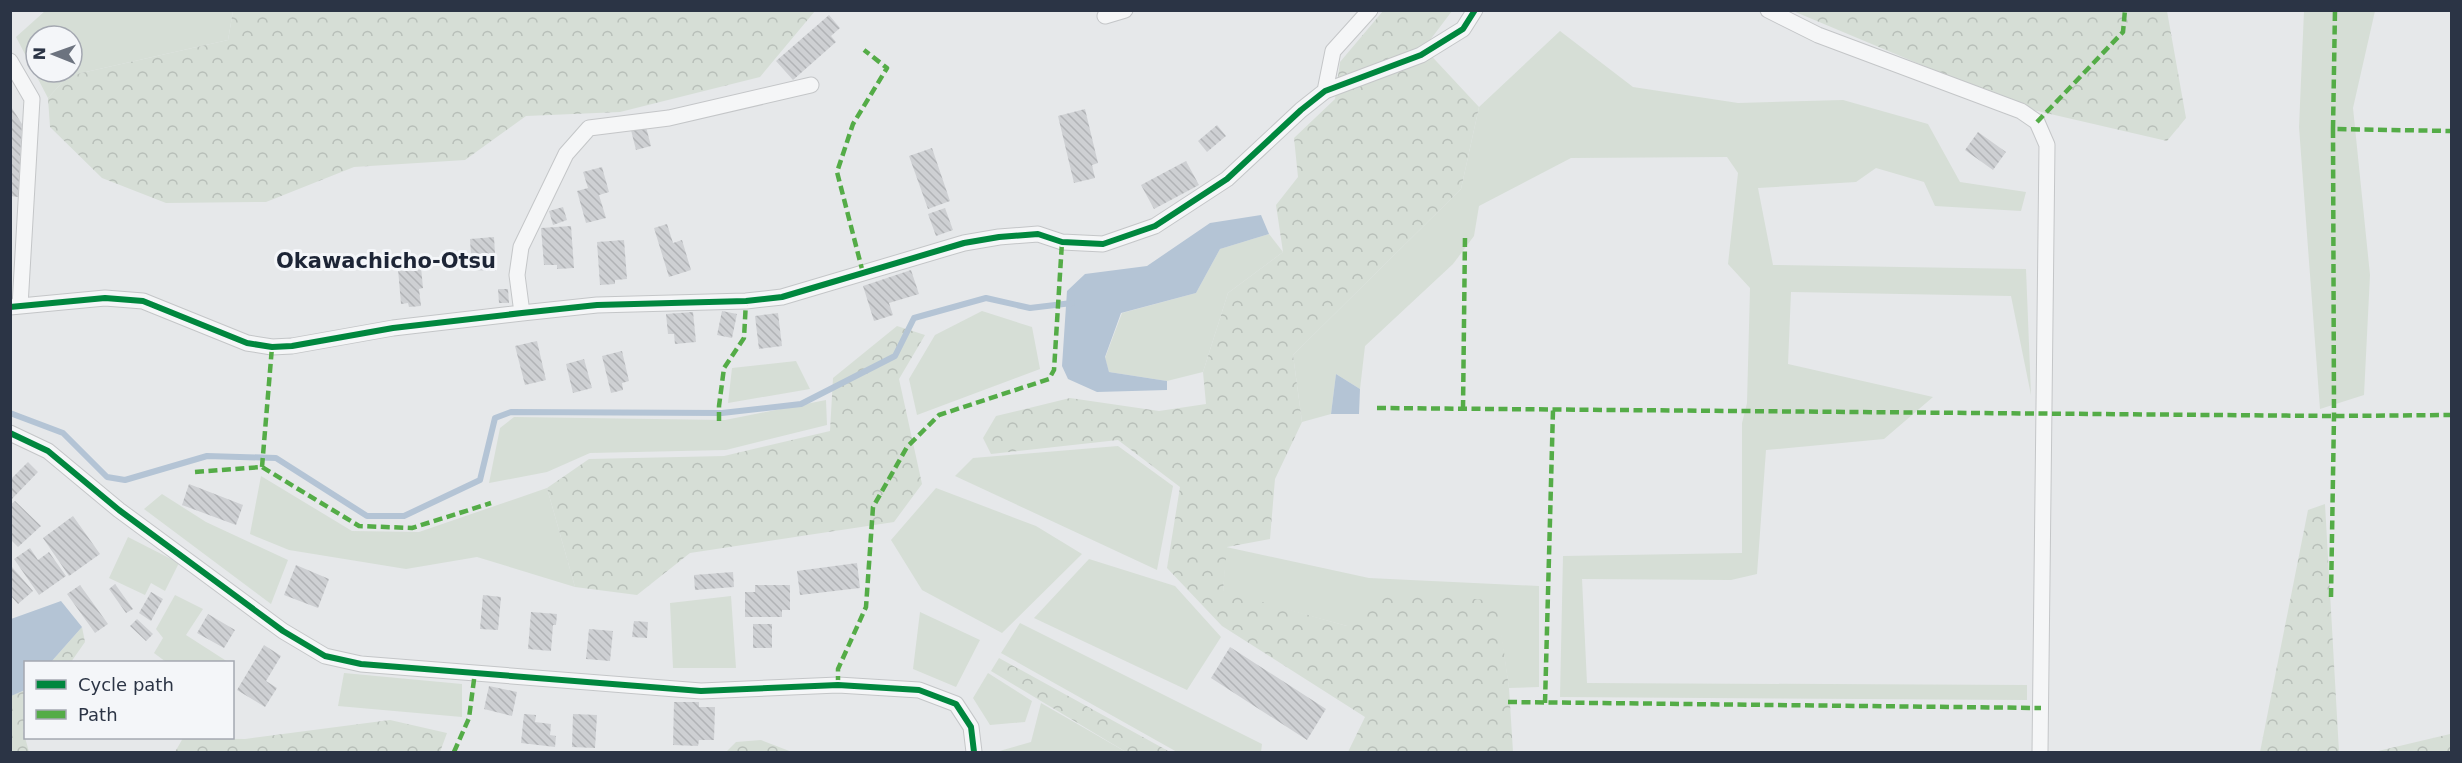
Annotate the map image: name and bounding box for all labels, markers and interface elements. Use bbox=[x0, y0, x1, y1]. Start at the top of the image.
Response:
north arrow bbox=[24, 24, 84, 84]
text: N bbox=[30, 47, 49, 61]
district label: Okawachicho-Otsu bbox=[276, 249, 496, 273]
legend bbox=[24, 661, 234, 739]
text: Cycle path bbox=[78, 674, 174, 695]
text: Path bbox=[78, 704, 118, 725]

